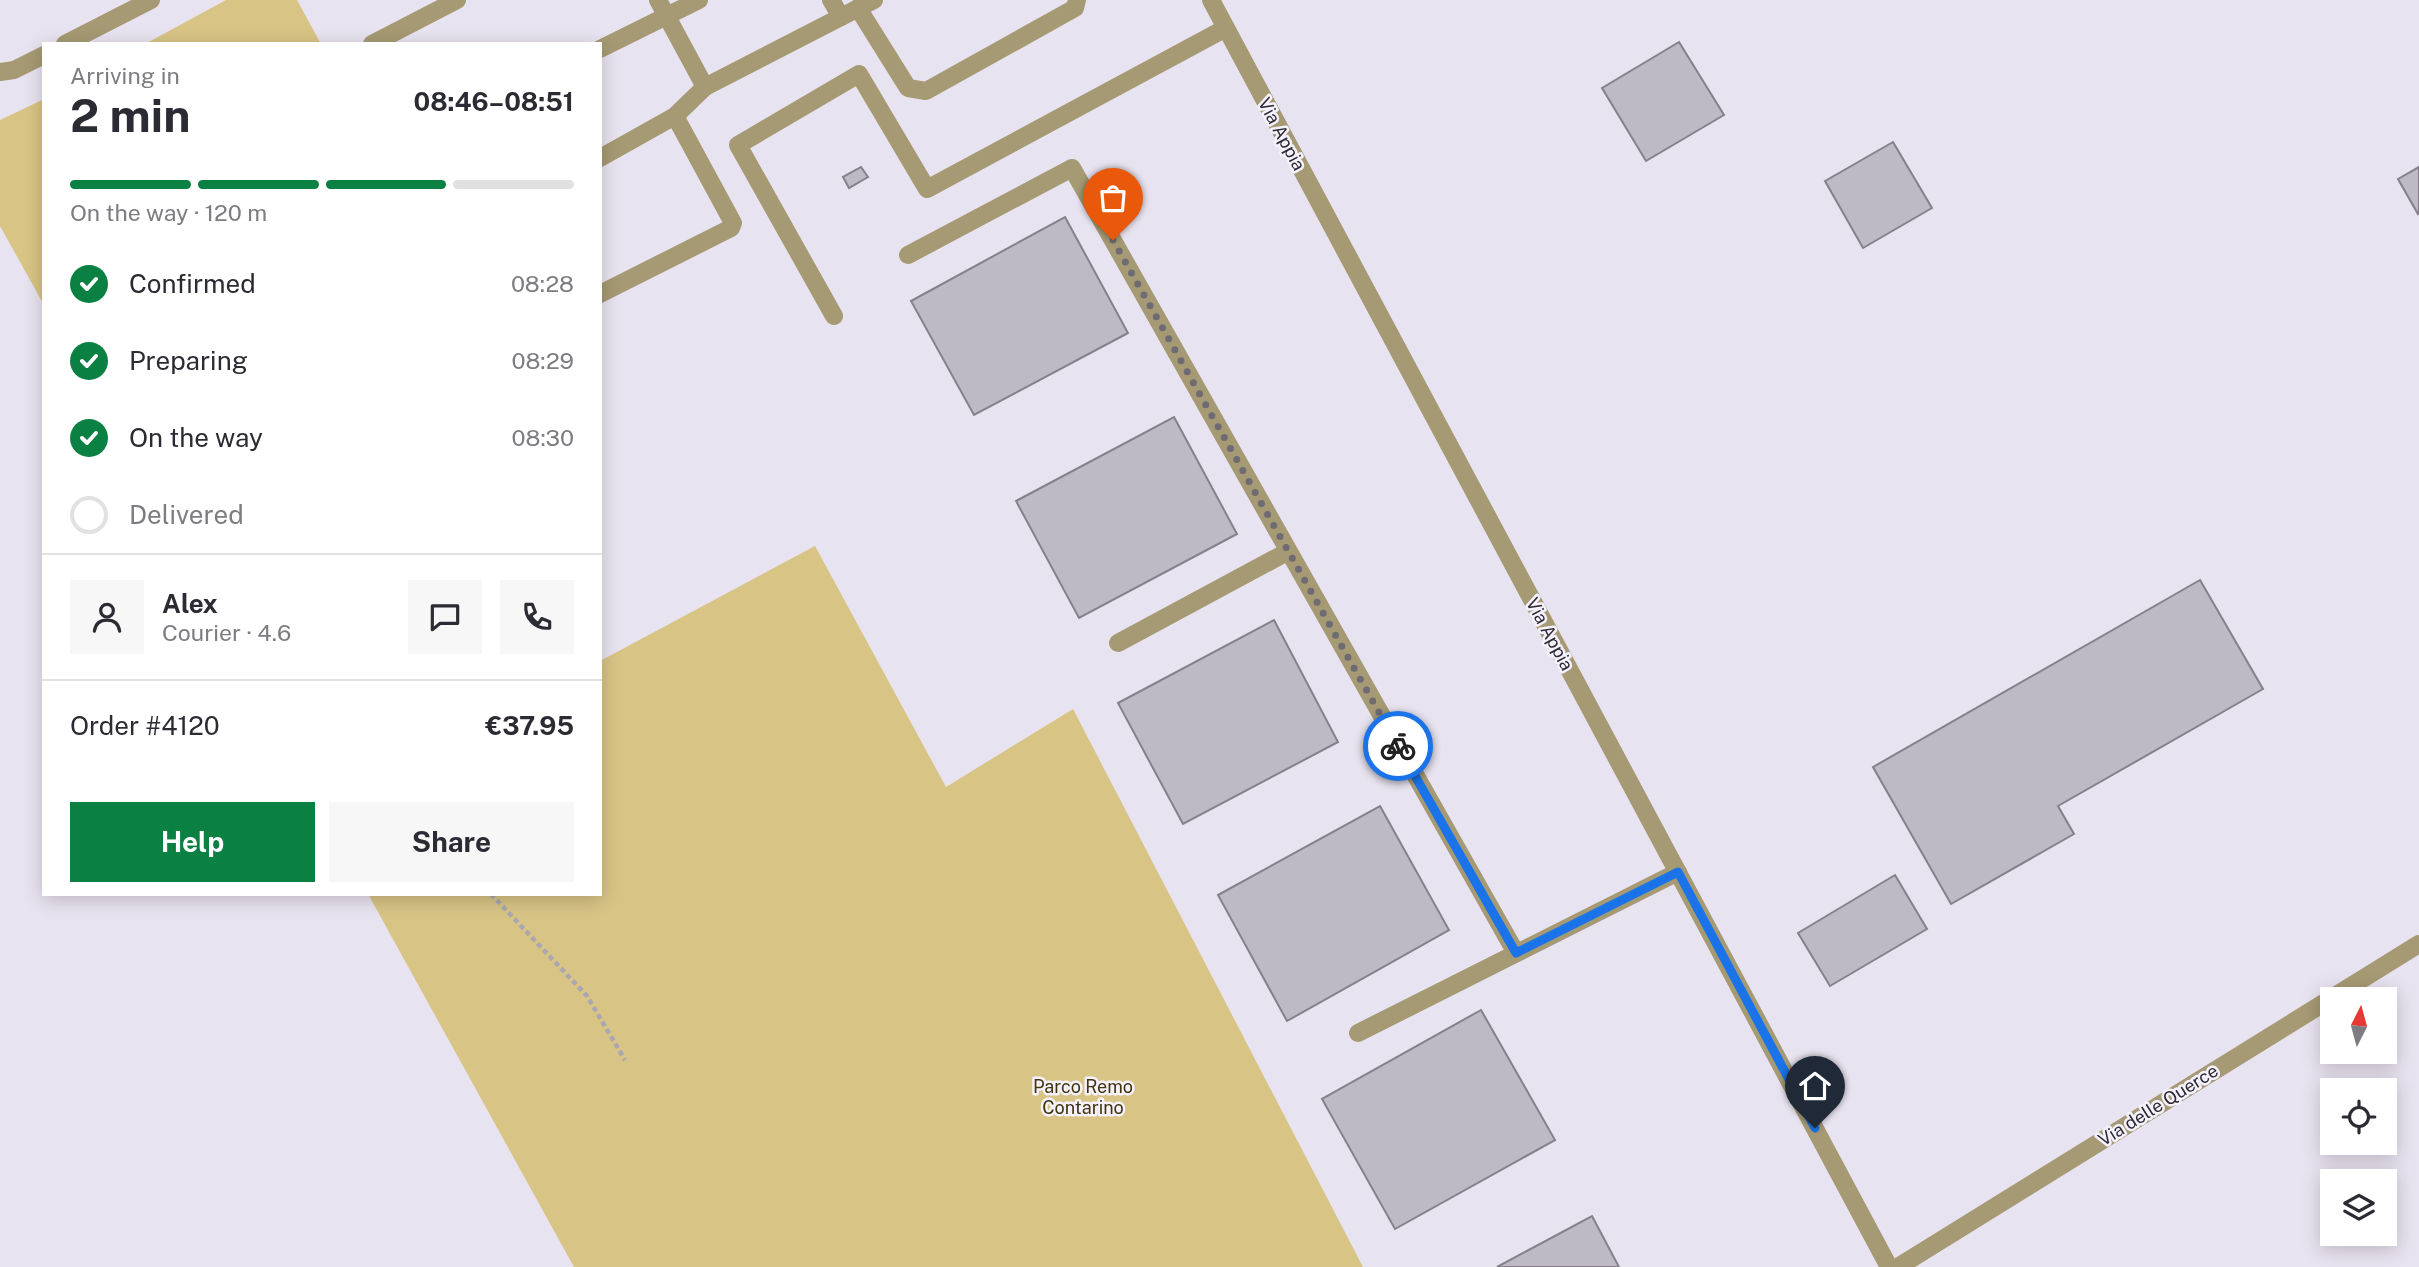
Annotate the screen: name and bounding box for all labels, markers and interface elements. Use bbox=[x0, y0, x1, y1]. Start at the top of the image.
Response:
text: Arriving in bbox=[70, 62, 180, 89]
text: 08:46–08:51 bbox=[414, 86, 574, 117]
text: 2 min bbox=[70, 88, 190, 142]
street label: Via Appia bbox=[1254, 94, 1310, 174]
pin bbox=[1083, 168, 1143, 240]
icon: bag bbox=[1094, 179, 1132, 217]
text: On the way · 120 m bbox=[70, 199, 267, 226]
icon: check bbox=[70, 265, 108, 303]
text: Confirmed bbox=[129, 268, 256, 299]
text: 08:28 bbox=[511, 270, 574, 297]
icon: check bbox=[70, 342, 108, 380]
text: Preparing bbox=[129, 345, 248, 376]
text: 08:29 bbox=[511, 347, 574, 374]
icon: check bbox=[70, 419, 108, 457]
text: On the way bbox=[129, 422, 263, 453]
text: 08:30 bbox=[512, 424, 574, 451]
text: Delivered bbox=[129, 499, 244, 530]
button: person bbox=[70, 580, 144, 654]
button: chat bbox=[408, 580, 482, 654]
button: phone bbox=[500, 580, 574, 654]
text: Alex bbox=[162, 588, 218, 619]
street label: Via Appia bbox=[1522, 594, 1578, 674]
text: Courier · 4.6 bbox=[162, 619, 291, 646]
text: Order #4120 bbox=[70, 710, 220, 741]
text: €37.95 bbox=[485, 710, 574, 741]
courier bbox=[1363, 711, 1433, 781]
icon: bike bbox=[1379, 727, 1417, 765]
button: Help bbox=[70, 802, 315, 882]
button: Share bbox=[329, 802, 574, 882]
north arrow bbox=[2320, 987, 2398, 1064]
map controls bbox=[2320, 987, 2397, 1246]
pin bbox=[1785, 1056, 1845, 1128]
street label: Via delle Querce bbox=[2094, 1060, 2222, 1150]
icon: home bbox=[1796, 1067, 1834, 1105]
park label: Parco Remo Contarino bbox=[1033, 1076, 1133, 1118]
button: locate bbox=[2320, 1078, 2397, 1155]
button: layers bbox=[2320, 1169, 2397, 1246]

